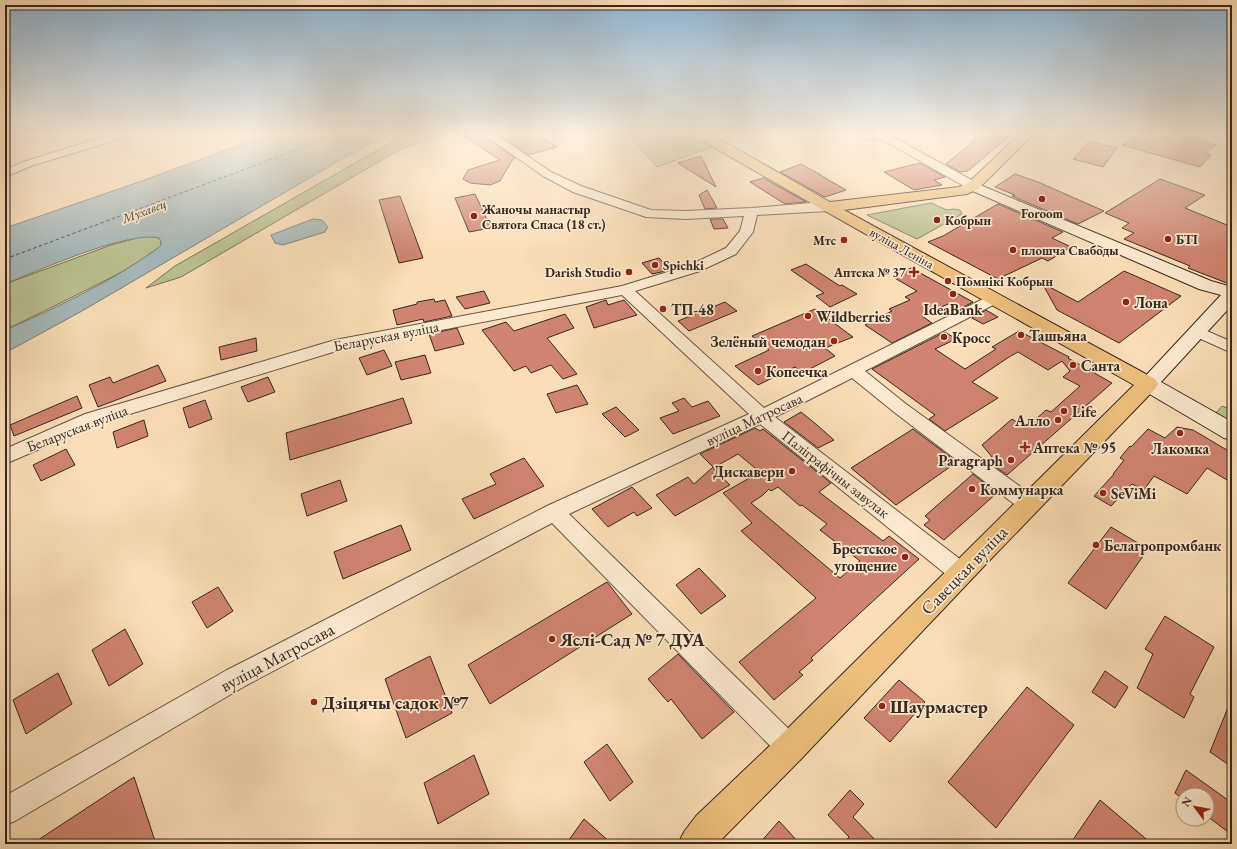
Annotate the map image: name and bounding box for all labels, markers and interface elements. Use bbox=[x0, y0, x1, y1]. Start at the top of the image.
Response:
marker: Foroom bbox=[1037, 194, 1047, 204]
water label: Мухавец bbox=[118, 195, 169, 228]
place label: Жаночы манастыр Святога Спаса (18 ст.) bbox=[481, 201, 606, 233]
place label: Foroom bbox=[1021, 205, 1064, 222]
marker: Жаночы манастыр Святога Спаса (18 ст.) bbox=[469, 211, 479, 221]
place label: Кобрын bbox=[945, 212, 991, 229]
marker: Кобрын bbox=[932, 215, 942, 225]
street label: вуліца Леніна bbox=[867, 223, 938, 273]
place label: БТІ bbox=[1176, 231, 1198, 248]
place label: Мтс bbox=[813, 232, 837, 249]
marker: БТІ bbox=[1163, 234, 1173, 244]
marker: Мтс bbox=[839, 235, 849, 245]
place label: плошча Свабоды bbox=[1021, 242, 1119, 259]
marker: плошча Свабоды bbox=[1008, 245, 1018, 255]
place label: Spichki bbox=[663, 257, 704, 274]
marker: Spichki bbox=[650, 260, 660, 270]
place label: Darish Studio bbox=[545, 264, 621, 281]
place label: Аптека № 37 bbox=[833, 264, 906, 281]
marker: Darish Studio bbox=[624, 267, 634, 277]
marker: Аптека № 37 bbox=[909, 267, 919, 277]
place label: Помнікі Кобрын bbox=[956, 273, 1053, 290]
marker: Помнікі Кобрын bbox=[943, 276, 953, 286]
marker: IdeaBank bbox=[948, 289, 958, 299]
place label: Лона bbox=[1134, 293, 1168, 312]
marker: Лона bbox=[1121, 297, 1131, 307]
place label: ТП-48 bbox=[671, 300, 714, 319]
place label: IdeaBank bbox=[924, 300, 983, 319]
marker: ТП-48 bbox=[658, 304, 668, 314]
place label: Wildberries bbox=[816, 307, 891, 326]
marker: Wildberries bbox=[803, 311, 813, 321]
street label: Беларуская вуліца bbox=[332, 316, 440, 356]
place label: Ташьяна bbox=[1029, 326, 1087, 345]
place label: Кросс bbox=[952, 328, 991, 347]
marker: Ташьяна bbox=[1016, 330, 1026, 340]
place label: Зелёный чемодан bbox=[710, 332, 826, 351]
marker: Кросс bbox=[939, 332, 949, 342]
marker: Зелёный чемодан bbox=[829, 336, 839, 346]
place label: Санта bbox=[1081, 356, 1120, 375]
marker: Санта bbox=[1068, 360, 1078, 370]
place label: Копеечка bbox=[766, 362, 828, 381]
marker: Копеечка bbox=[753, 366, 763, 376]
street label: вуліца Матросава bbox=[703, 388, 805, 450]
street label: Беларуская вуліца bbox=[24, 400, 130, 456]
place label: Life bbox=[1072, 402, 1097, 421]
marker: Life bbox=[1059, 406, 1069, 416]
place label: Алло bbox=[1014, 411, 1050, 430]
marker: Алло bbox=[1053, 415, 1063, 425]
street label: Паліграфічны завулак bbox=[778, 426, 894, 522]
marker: Лакомка bbox=[1175, 428, 1185, 438]
place label: Аптека № 95 bbox=[1032, 438, 1116, 457]
place label: Лакомка bbox=[1151, 439, 1209, 458]
marker: Аптека № 95 bbox=[1020, 442, 1030, 452]
place label: Paragraph bbox=[938, 451, 1004, 470]
marker: Paragraph bbox=[1006, 455, 1016, 465]
place label: Дискавери bbox=[713, 462, 784, 481]
marker: Дискавери bbox=[787, 466, 797, 476]
place label: Коммунарка bbox=[980, 480, 1064, 499]
marker: Коммунарка bbox=[967, 484, 977, 494]
place label: SeViMi bbox=[1111, 484, 1157, 503]
marker: SeViMi bbox=[1098, 488, 1108, 498]
street label: Савецкая вуліца bbox=[916, 520, 1013, 619]
place label: Белагропромбанк bbox=[1104, 536, 1222, 555]
place label: Брестское угощение bbox=[832, 539, 897, 575]
marker: Белагропромбанк bbox=[1091, 540, 1101, 550]
marker: Брестское угощение bbox=[900, 552, 910, 562]
street label: вуліца Матросава bbox=[216, 617, 339, 697]
place label: Яслі-Сад № 7 ДУА bbox=[559, 628, 706, 651]
marker: Яслі-Сад № 7 ДУА bbox=[547, 634, 557, 644]
place label: Дзіцячы садок №7 bbox=[322, 691, 469, 714]
place label: Шаурмастер bbox=[890, 695, 988, 718]
marker: Дзіцячы садок №7 bbox=[309, 697, 319, 707]
marker: Шаурмастер bbox=[877, 701, 887, 711]
north arrow bbox=[1175, 787, 1215, 827]
text: N bbox=[1178, 794, 1195, 809]

